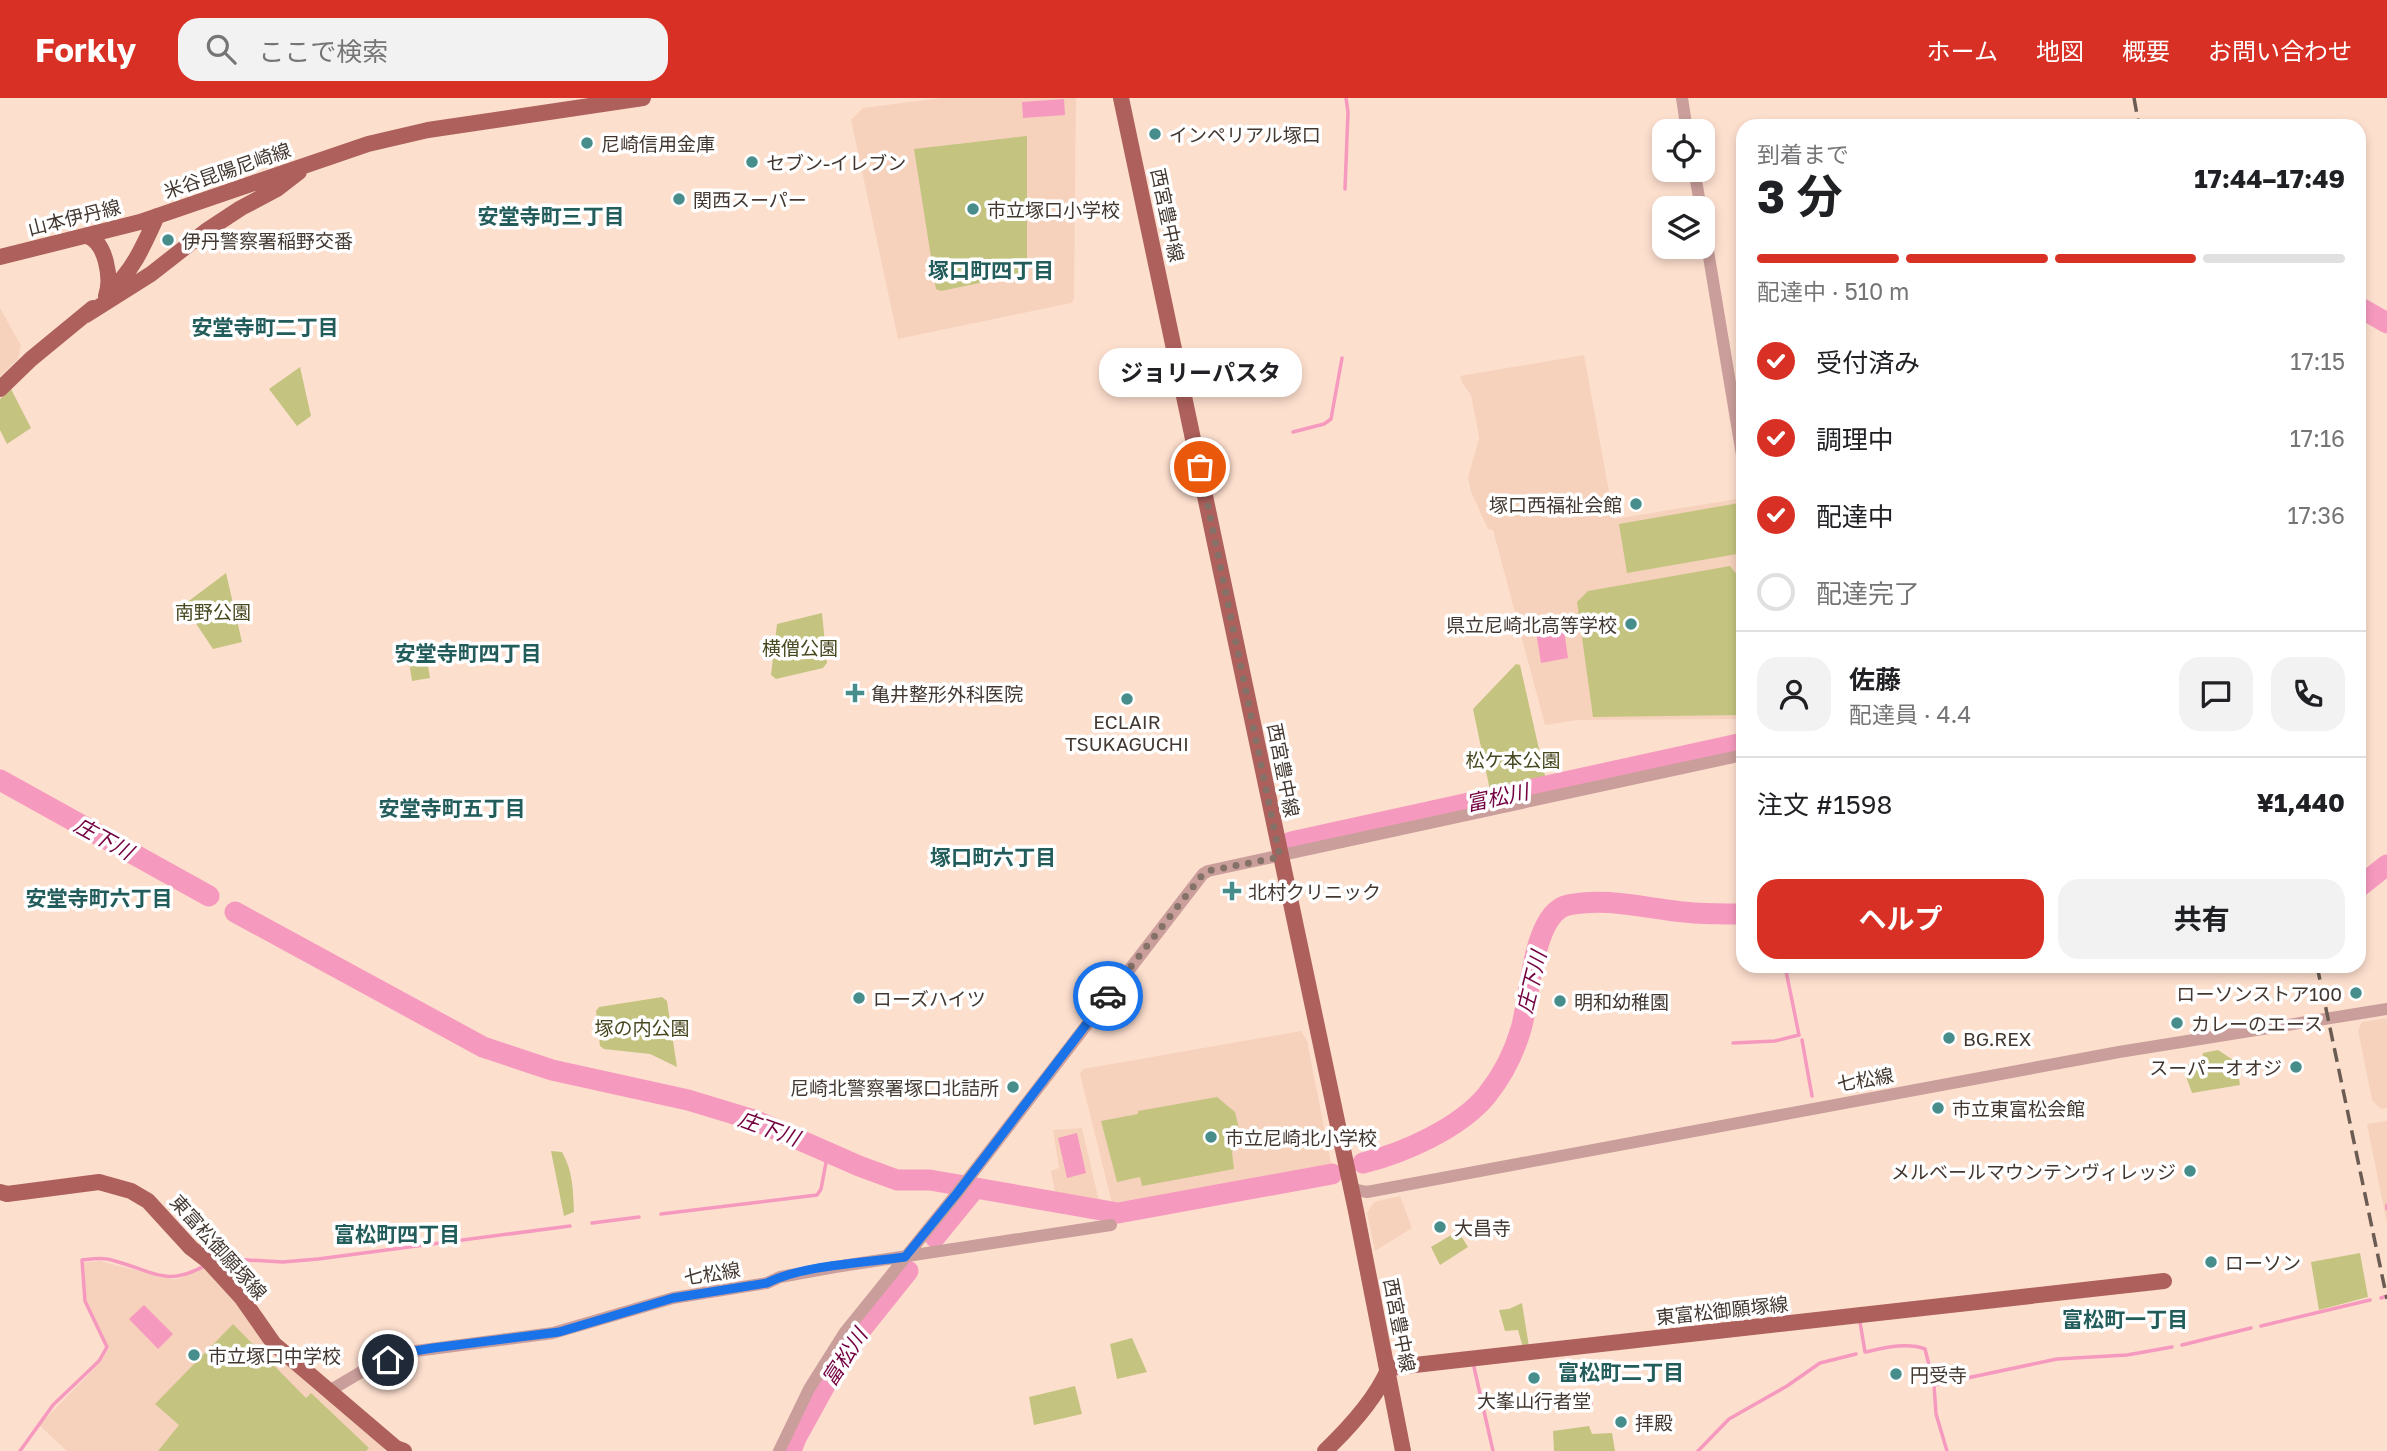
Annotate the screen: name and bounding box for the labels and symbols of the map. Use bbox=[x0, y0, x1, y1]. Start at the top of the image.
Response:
place label: インペリアル塚口 bbox=[1169, 123, 1321, 146]
marker: インペリアル塚口 bbox=[1147, 126, 1163, 142]
place label: 尼崎信用金庫 bbox=[601, 132, 715, 155]
marker: 尼崎信用金庫 bbox=[579, 135, 595, 151]
street label: 米谷昆陽尼崎線 bbox=[160, 137, 294, 203]
place label: セブン-イレブン bbox=[766, 151, 906, 174]
marker: セブン-イレブン bbox=[744, 154, 760, 170]
street label: 西宮豊中線 bbox=[1147, 166, 1189, 264]
place label: 関西スーパー bbox=[693, 188, 807, 211]
marker: 関西スーパー bbox=[671, 191, 687, 207]
street label: 山本伊丹線 bbox=[25, 194, 123, 240]
place label: 市立塚口小学校 bbox=[987, 198, 1120, 221]
marker: 市立塚口小学校 bbox=[965, 201, 981, 217]
district label: 安堂寺町三丁目 bbox=[478, 203, 625, 229]
place label: 伊丹警察署稲野交番 bbox=[182, 229, 353, 252]
marker: 伊丹警察署稲野交番 bbox=[160, 232, 176, 248]
district label: 塚口町四丁目 bbox=[928, 257, 1054, 283]
district label: 安堂寺町二丁目 bbox=[192, 314, 339, 340]
callout: ジョリーパスタ bbox=[1098, 348, 1302, 397]
pin bbox=[1170, 437, 1230, 497]
place label: 塚口西福祉会館 bbox=[1489, 493, 1622, 516]
marker: 塚口西福祉会館 bbox=[1628, 496, 1644, 512]
park label: 南野公園 bbox=[175, 600, 251, 623]
place label: 県立尼崎北高等学校 bbox=[1446, 613, 1617, 636]
marker: 県立尼崎北高等学校 bbox=[1623, 616, 1639, 632]
park label: 横僧公園 bbox=[762, 636, 838, 659]
district label: 安堂寺町四丁目 bbox=[395, 640, 542, 666]
place label: 亀井整形外科医院 bbox=[871, 682, 1023, 705]
marker: 亀井整形外科医院 bbox=[845, 683, 865, 703]
marker: ECLAIR TSUKAGUCHI bbox=[1119, 691, 1135, 707]
place label: ECLAIR TSUKAGUCHI bbox=[1065, 710, 1189, 755]
street label: 西宮豊中線 bbox=[1264, 721, 1304, 819]
park label: 松ケ本公園 bbox=[1465, 748, 1561, 771]
water label: 富松川 bbox=[1463, 777, 1532, 816]
district label: 安堂寺町五丁目 bbox=[379, 795, 526, 821]
water label: 庄下川 bbox=[70, 811, 140, 866]
district label: 塚口町六丁目 bbox=[930, 844, 1056, 870]
place label: 北村クリニック bbox=[1248, 880, 1381, 903]
marker: 北村クリニック bbox=[1222, 881, 1242, 901]
district label: 安堂寺町六丁目 bbox=[26, 885, 173, 911]
water label: 庄下川 bbox=[1511, 946, 1552, 1016]
courier bbox=[1073, 961, 1143, 1031]
place label: ローソンストア100 bbox=[2177, 982, 2342, 1005]
marker: ローソンストア100 bbox=[2348, 985, 2364, 1001]
place label: ローズハイツ bbox=[873, 987, 986, 1010]
marker: ローズハイツ bbox=[851, 990, 867, 1006]
place label: 明和幼稚園 bbox=[1574, 990, 1669, 1013]
marker: 明和幼稚園 bbox=[1552, 993, 1568, 1009]
place label: カレーのエース bbox=[2191, 1012, 2323, 1035]
marker: カレーのエース bbox=[2169, 1015, 2185, 1031]
park label: 塚の内公園 bbox=[594, 1016, 690, 1039]
place label: BG.REX bbox=[1963, 1027, 2031, 1050]
marker: BG.REX bbox=[1941, 1030, 1957, 1046]
place label: スーパーオオジ bbox=[2149, 1056, 2282, 1079]
marker: スーパーオオジ bbox=[2288, 1059, 2304, 1075]
street label: 七松線 bbox=[1835, 1063, 1895, 1095]
place label: 尼崎北警察署塚口北詰所 bbox=[790, 1076, 999, 1099]
marker: 尼崎北警察署塚口北詰所 bbox=[1005, 1079, 1021, 1095]
place label: 市立東富松会館 bbox=[1952, 1097, 2085, 1120]
marker: 市立東富松会館 bbox=[1930, 1100, 1946, 1116]
water label: 庄下川 bbox=[735, 1105, 805, 1152]
place label: 市立尼崎北小学校 bbox=[1225, 1126, 1377, 1149]
marker: 市立尼崎北小学校 bbox=[1203, 1129, 1219, 1145]
place label: メルベールマウンテンヴィレッジ bbox=[1891, 1160, 2176, 1183]
marker: メルベールマウンテンヴィレッジ bbox=[2182, 1163, 2198, 1179]
street label: 東富松御願塚線 bbox=[166, 1190, 272, 1304]
place label: 大昌寺 bbox=[1454, 1216, 1511, 1239]
marker: 大昌寺 bbox=[1432, 1219, 1448, 1235]
district label: 富松町四丁目 bbox=[334, 1221, 460, 1247]
place label: ローソン bbox=[2225, 1251, 2301, 1274]
marker: ローソン bbox=[2203, 1254, 2219, 1270]
street label: 七松線 bbox=[682, 1257, 742, 1289]
street label: 西宮豊中線 bbox=[1380, 1276, 1420, 1374]
street label: 東富松御願塚線 bbox=[1655, 1292, 1789, 1328]
district label: 富松町一丁目 bbox=[2062, 1306, 2188, 1332]
water label: 富松川 bbox=[816, 1322, 873, 1390]
pin bbox=[358, 1330, 418, 1390]
place label: 市立塚口中学校 bbox=[208, 1344, 341, 1367]
marker: 市立塚口中学校 bbox=[186, 1347, 202, 1363]
district label: 富松町二丁目 bbox=[1558, 1359, 1684, 1385]
place label: 円受寺 bbox=[1910, 1363, 1967, 1386]
marker: 円受寺 bbox=[1888, 1366, 1904, 1382]
marker: 大峯山行者堂 bbox=[1526, 1370, 1542, 1386]
place label: 大峯山行者堂 bbox=[1477, 1389, 1591, 1412]
place label: 拝殿 bbox=[1635, 1411, 1673, 1434]
marker: 拝殿 bbox=[1613, 1414, 1629, 1430]

